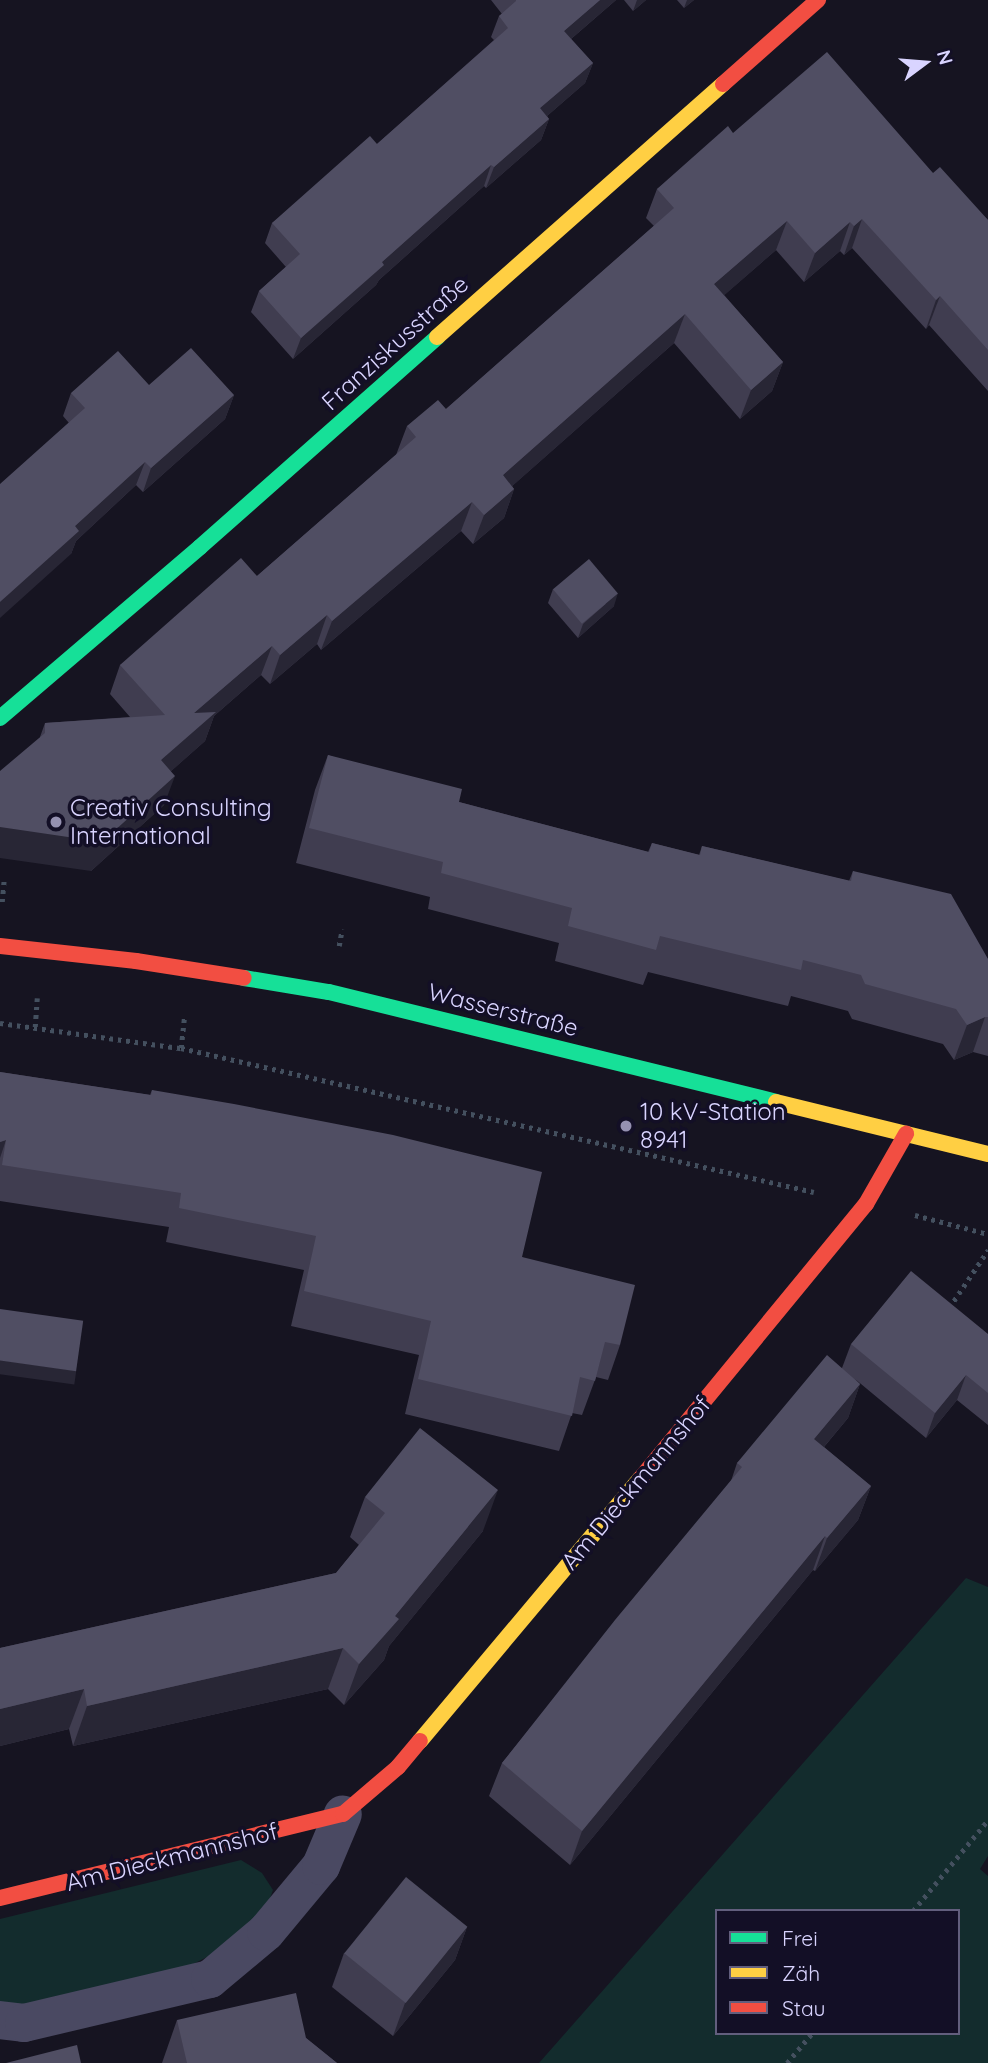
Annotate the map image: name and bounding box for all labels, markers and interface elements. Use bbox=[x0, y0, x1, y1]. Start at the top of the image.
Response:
north arrow bbox=[890, 28, 960, 98]
text: N bbox=[932, 47, 959, 67]
street label: Franziskusstraße bbox=[316, 270, 474, 416]
place label: Creativ Consulting International bbox=[70, 794, 272, 850]
marker: Creativ Consulting International bbox=[48, 814, 64, 830]
street label: Wasserstraße bbox=[425, 977, 581, 1043]
place label: 10 kV-Station 8941 bbox=[640, 1098, 786, 1154]
marker: 10 kV-Station 8941 bbox=[618, 1118, 634, 1134]
street label: Am Dieckmannshof bbox=[555, 1390, 717, 1576]
street label: Am Dieckmannshof bbox=[63, 1817, 281, 1897]
legend bbox=[715, 1909, 960, 2035]
text: Frei bbox=[782, 1925, 818, 1951]
text: Zäh bbox=[782, 1960, 820, 1986]
text: Stau bbox=[782, 1995, 825, 2021]

